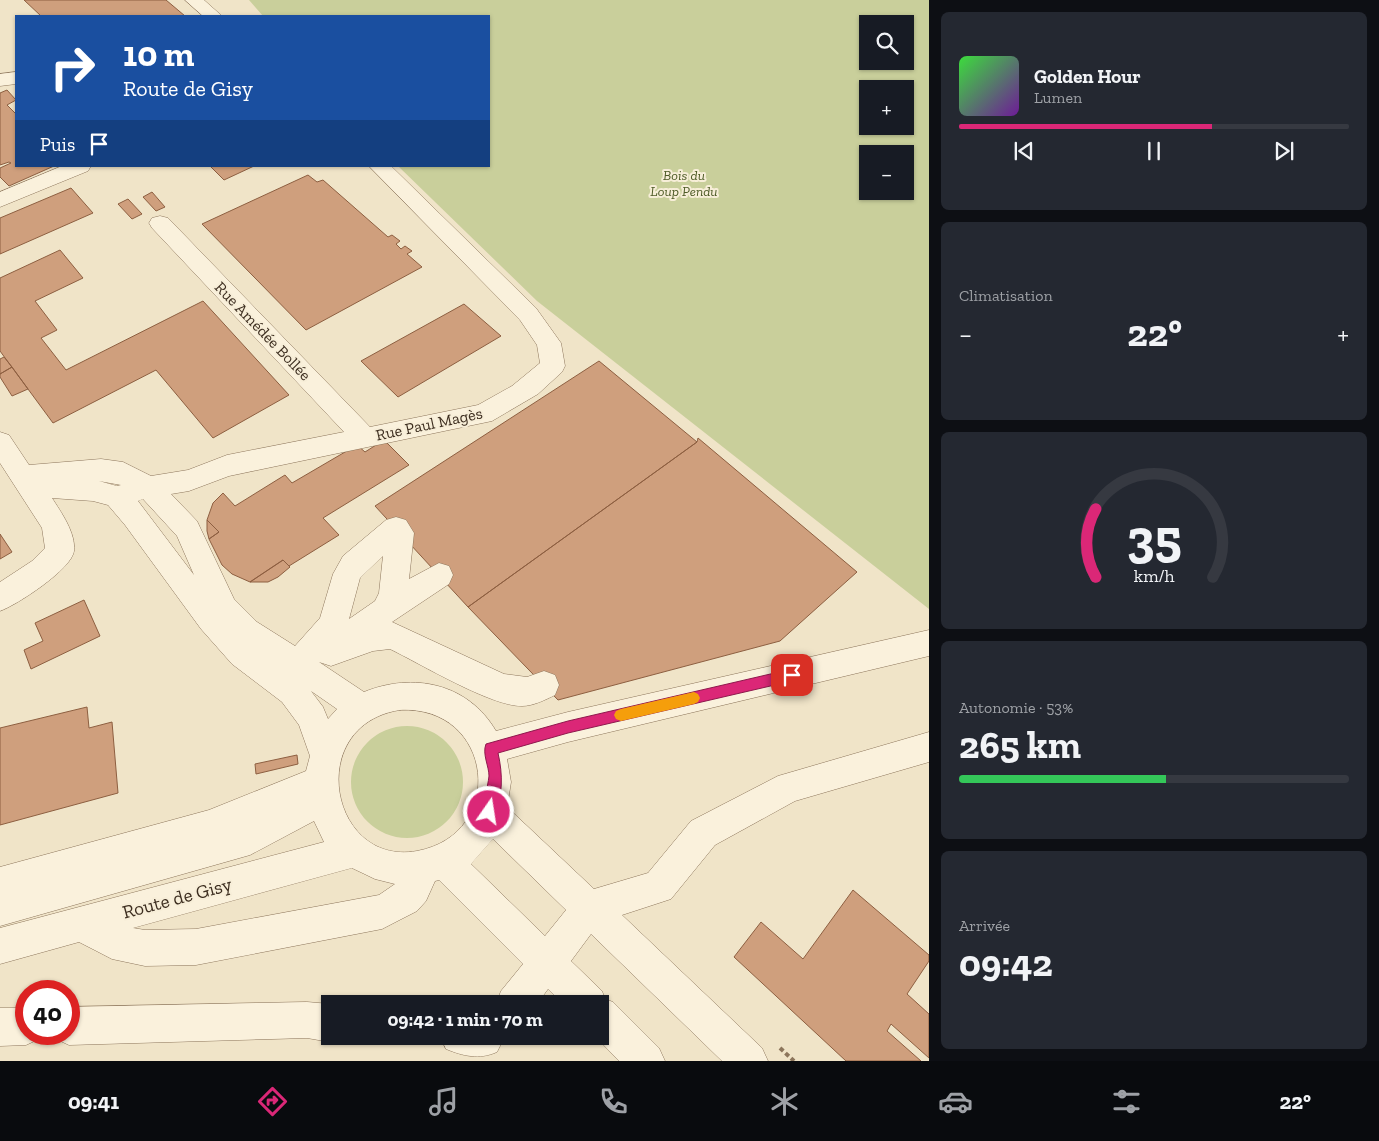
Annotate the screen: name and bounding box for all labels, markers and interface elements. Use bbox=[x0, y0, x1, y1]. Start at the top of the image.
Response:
map controls bbox=[859, 15, 914, 200]
button: search bbox=[859, 15, 914, 70]
text: 10 m bbox=[123, 33, 195, 75]
icon: right bbox=[40, 35, 105, 100]
text: Golden Hour bbox=[1034, 65, 1141, 88]
text: Route de Gisy bbox=[123, 75, 253, 102]
button: + bbox=[859, 80, 914, 135]
text: Lumen bbox=[1034, 88, 1082, 107]
icon: arrive bbox=[85, 130, 113, 158]
text: Puis bbox=[40, 133, 75, 156]
icon: previous bbox=[1010, 137, 1038, 165]
icon: pause bbox=[1140, 137, 1168, 165]
icon: next bbox=[1270, 137, 1298, 165]
button: − bbox=[859, 145, 914, 200]
park label: Bois du Loup Pendu bbox=[650, 167, 718, 200]
street label: Rue Amédée Bollée bbox=[211, 278, 315, 384]
text: Climatisation bbox=[959, 286, 1053, 305]
text: 22° bbox=[1127, 310, 1182, 356]
text: − bbox=[959, 318, 972, 351]
text: + bbox=[1337, 318, 1349, 351]
street label: Rue Paul Magès bbox=[374, 403, 484, 445]
text: 35 bbox=[1127, 507, 1181, 569]
text: km/h bbox=[1134, 565, 1174, 587]
pin bbox=[771, 654, 813, 696]
icon: arrive bbox=[778, 661, 806, 689]
text: Autonomie · 53% bbox=[959, 698, 1073, 717]
text: 265 km bbox=[959, 722, 1081, 768]
position arrow bbox=[462, 785, 514, 837]
street label: Route de Gisy bbox=[120, 872, 235, 924]
text: Arrivée bbox=[959, 916, 1010, 935]
text: 09:42 bbox=[959, 940, 1053, 986]
speed limit sign: 40 bbox=[15, 980, 80, 1045]
text: 09:42 · 1 min · 70 m bbox=[387, 1008, 543, 1031]
icon: directions bbox=[255, 1084, 290, 1119]
icon: music bbox=[426, 1084, 461, 1119]
icon: phone bbox=[596, 1084, 631, 1119]
icon: climate bbox=[767, 1084, 802, 1119]
icon: car bbox=[938, 1084, 973, 1119]
icon: filters bbox=[1109, 1084, 1144, 1119]
text: 09:41 bbox=[68, 1088, 119, 1115]
text: 22° bbox=[1279, 1088, 1311, 1115]

